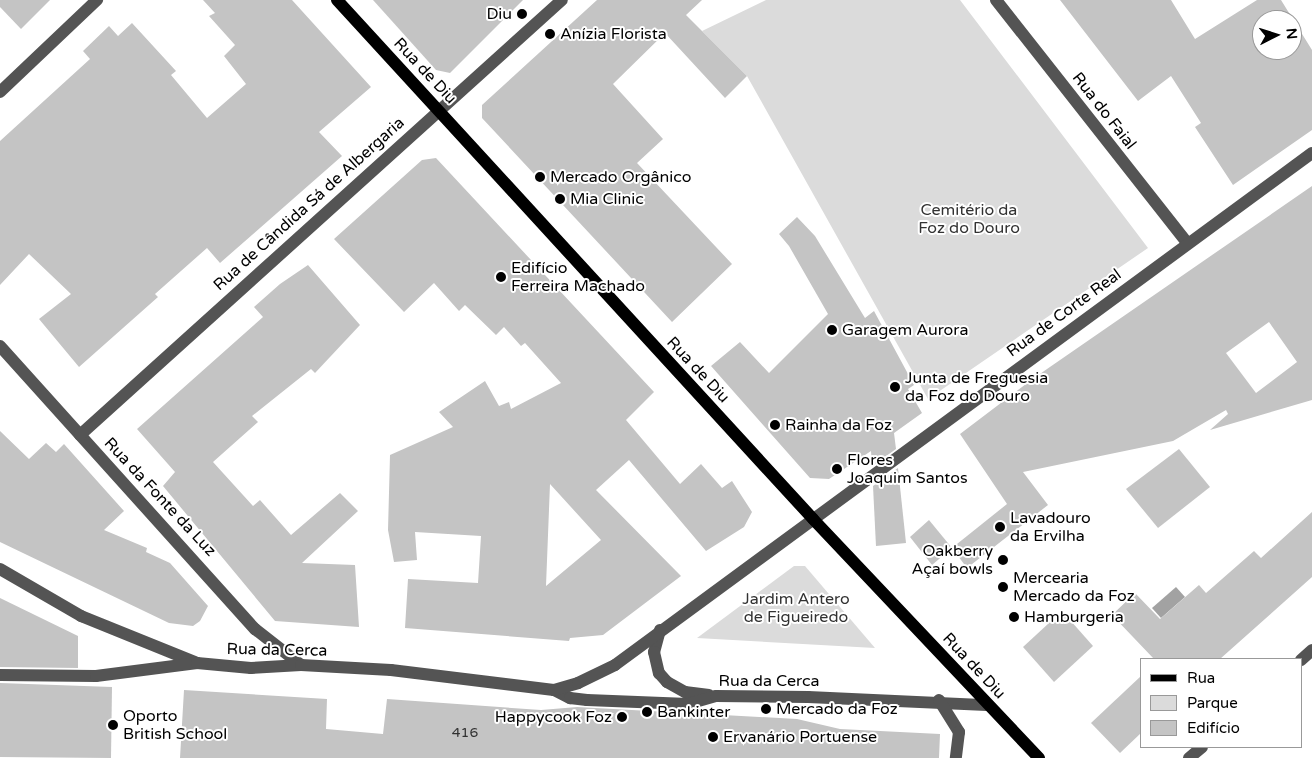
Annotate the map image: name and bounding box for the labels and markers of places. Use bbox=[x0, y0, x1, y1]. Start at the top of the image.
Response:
place label: Diu bbox=[486, 4, 512, 24]
marker: Diu bbox=[516, 8, 528, 20]
place label: Anízia Florista bbox=[560, 24, 667, 44]
marker: Anízia Florista bbox=[544, 28, 556, 40]
place label: Mercado Orgânico bbox=[550, 167, 691, 187]
marker: Mercado Orgânico bbox=[534, 171, 546, 183]
place label: Mia Clinic bbox=[570, 189, 644, 209]
marker: Mia Clinic bbox=[554, 193, 566, 205]
place label: Edifício Ferreira Machado bbox=[511, 258, 645, 296]
marker: Edifício Ferreira Machado bbox=[495, 271, 507, 283]
place label: Garagem Aurora bbox=[842, 320, 968, 340]
marker: Garagem Aurora bbox=[826, 324, 838, 336]
place label: Junta de Freguesia da Foz do Douro bbox=[905, 368, 1048, 406]
marker: Junta de Freguesia da Foz do Douro bbox=[889, 381, 901, 393]
place label: Rainha da Foz bbox=[785, 415, 892, 435]
marker: Rainha da Foz bbox=[769, 419, 781, 431]
place label: Flores Joaquim Santos bbox=[847, 450, 968, 488]
marker: Flores Joaquim Santos bbox=[831, 463, 843, 475]
place label: Lavadouro da Ervilha bbox=[1010, 508, 1091, 546]
marker: Lavadouro da Ervilha bbox=[994, 521, 1006, 533]
place label: Oakberry Açaí bowls bbox=[912, 541, 993, 579]
marker: Oakberry Açaí bowls bbox=[997, 554, 1009, 566]
place label: Mercearia Mercado da Foz bbox=[1013, 568, 1135, 606]
marker: Mercearia Mercado da Foz bbox=[997, 581, 1009, 593]
place label: Hamburgeria bbox=[1024, 607, 1124, 627]
marker: Hamburgeria bbox=[1008, 611, 1020, 623]
place label: Mercado da Foz bbox=[776, 699, 898, 719]
place label: Bankinter bbox=[657, 702, 730, 722]
marker: Mercado da Foz bbox=[760, 703, 772, 715]
place label: Oporto British School bbox=[123, 706, 227, 744]
marker: Bankinter bbox=[641, 706, 653, 718]
place label: Happycook Foz bbox=[495, 707, 612, 727]
marker: Happycook Foz bbox=[616, 711, 628, 723]
marker: Oporto British School bbox=[107, 719, 119, 731]
place label: Ervanário Portuense bbox=[723, 727, 877, 747]
marker: Ervanário Portuense bbox=[707, 731, 719, 743]

